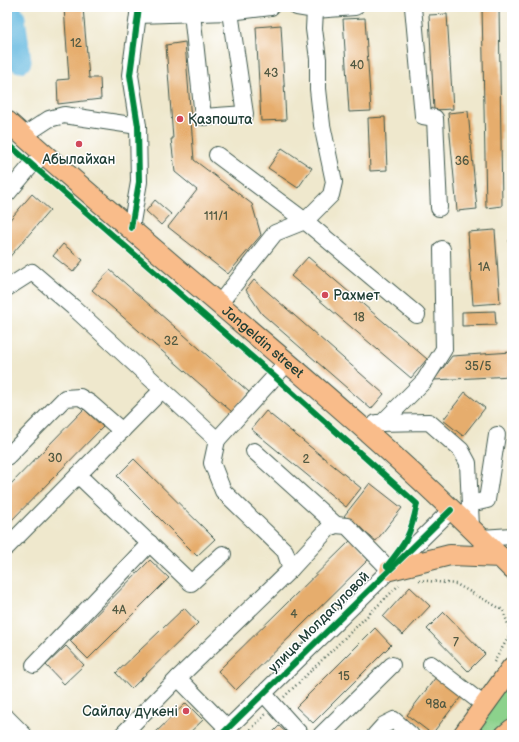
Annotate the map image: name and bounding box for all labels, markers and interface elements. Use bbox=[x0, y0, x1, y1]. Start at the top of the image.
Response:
house number: 12 bbox=[70, 36, 82, 51]
house number: 40 bbox=[350, 58, 364, 73]
house number: 43 bbox=[264, 66, 278, 81]
place label: Қазпошта bbox=[188, 111, 253, 128]
marker: Қазпошта bbox=[175, 114, 185, 124]
marker: Абылайхан bbox=[74, 139, 84, 149]
place label: Абылайхан bbox=[42, 151, 115, 168]
house number: 36 bbox=[455, 154, 469, 169]
house number: 111/1 bbox=[204, 209, 228, 224]
house number: 1А bbox=[478, 260, 491, 275]
place label: Рахмет bbox=[333, 287, 380, 304]
marker: Рахмет bbox=[320, 290, 330, 300]
street label: Jangeldin street bbox=[219, 302, 308, 382]
house number: 18 bbox=[353, 310, 365, 325]
house number: 32 bbox=[164, 334, 178, 349]
house number: 35/5 bbox=[465, 359, 491, 374]
house number: 30 bbox=[48, 451, 62, 466]
house number: 2 bbox=[302, 452, 310, 467]
street label: улица Молдагуловой bbox=[265, 568, 373, 676]
house number: 4А bbox=[112, 603, 127, 618]
house number: 4 bbox=[290, 607, 298, 622]
house number: 7 bbox=[453, 635, 459, 650]
house number: 15 bbox=[338, 669, 350, 684]
house number: 98а bbox=[425, 697, 447, 712]
place label: Сайлау дүкені bbox=[82, 703, 178, 720]
marker: Сайлау дүкені bbox=[181, 706, 191, 716]

